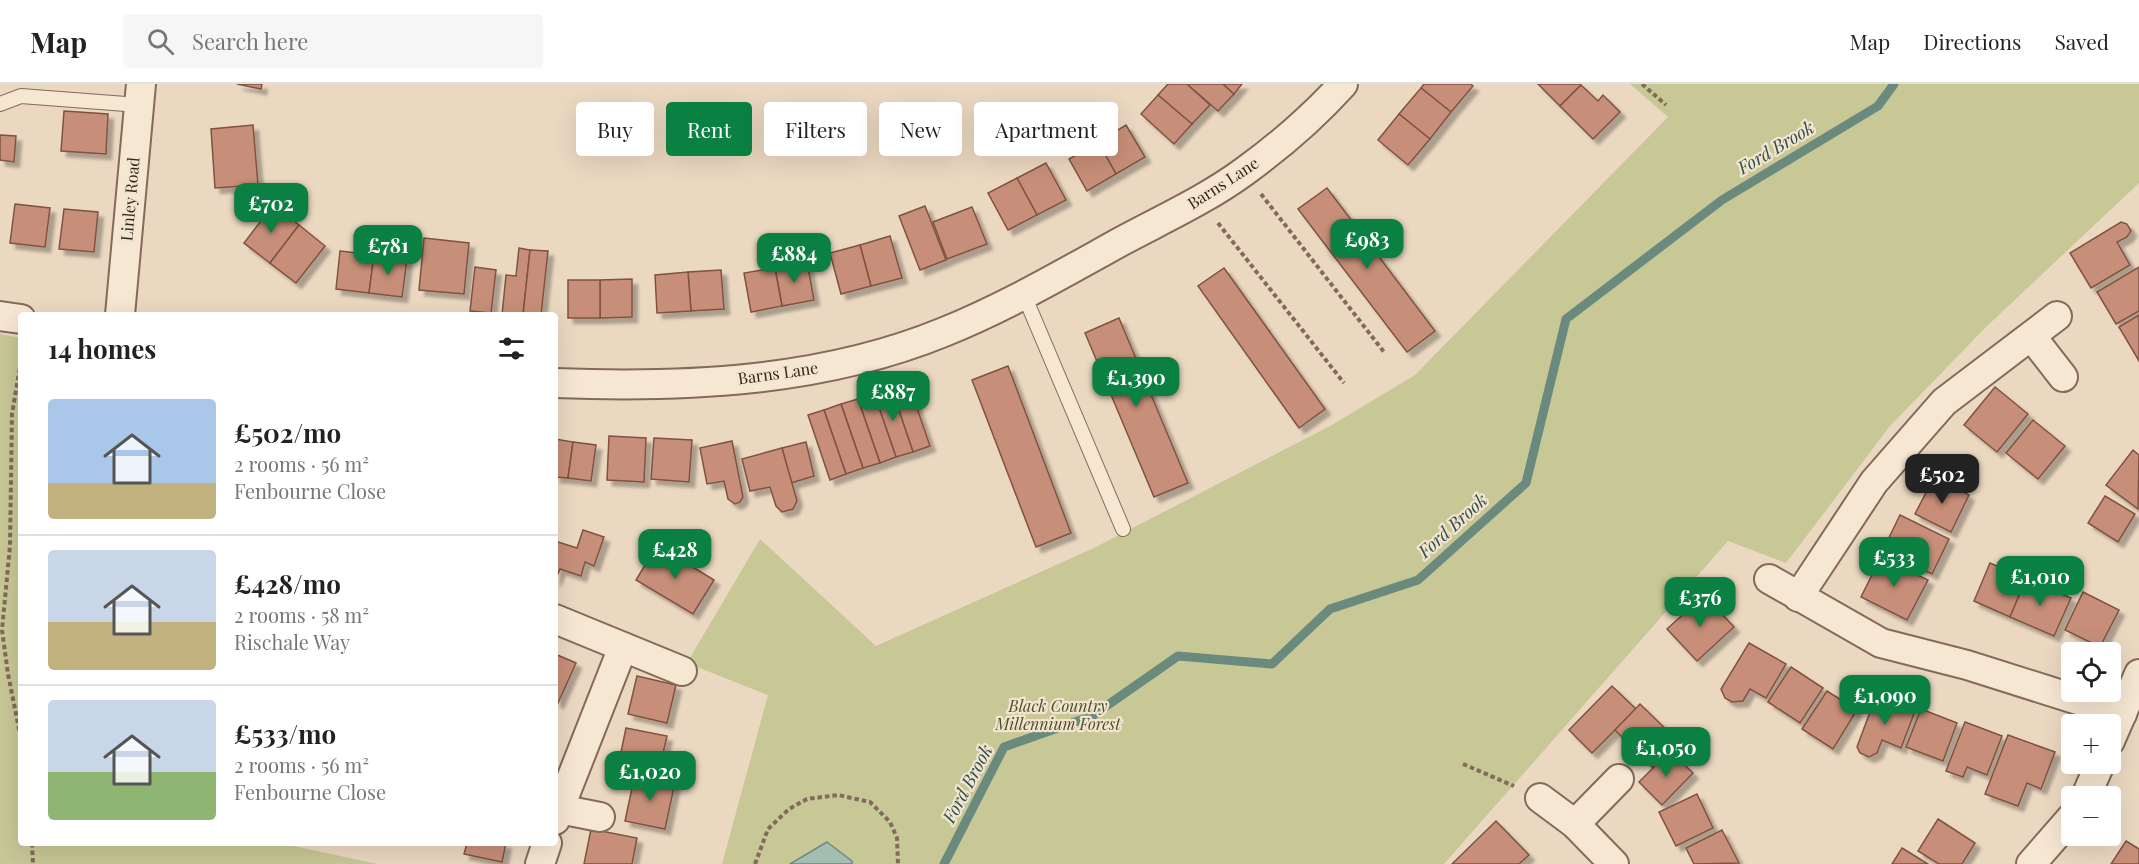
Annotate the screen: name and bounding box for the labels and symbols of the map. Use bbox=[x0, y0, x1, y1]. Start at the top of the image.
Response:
water label: Ford Brook bbox=[1732, 115, 1818, 180]
street label: Barns Lane bbox=[1183, 152, 1262, 213]
street label: Linley Road bbox=[115, 156, 144, 242]
pin: £702 bbox=[235, 183, 307, 234]
pin: £983 bbox=[1331, 219, 1403, 270]
pin: £781 bbox=[352, 225, 424, 276]
pin: £884 bbox=[758, 233, 830, 284]
street label: Barns Lane bbox=[736, 356, 819, 389]
pin: £1,390 bbox=[1087, 357, 1185, 408]
pin: £887 bbox=[857, 371, 929, 422]
pin: £502 bbox=[1906, 454, 1978, 505]
water label: Ford Brook bbox=[1412, 488, 1492, 563]
pin: £428 bbox=[639, 529, 711, 580]
pin: £533 bbox=[1858, 537, 1930, 588]
pin: £1,010 bbox=[1991, 556, 2089, 607]
pin: £376 bbox=[1664, 577, 1736, 628]
pin: £1,090 bbox=[1836, 675, 1934, 726]
park label: Black Country Millennium Forest bbox=[994, 695, 1121, 734]
pin: £1,050 bbox=[1617, 727, 1715, 778]
water label: Ford Brook bbox=[936, 740, 998, 828]
pin: £1,020 bbox=[601, 751, 699, 802]

